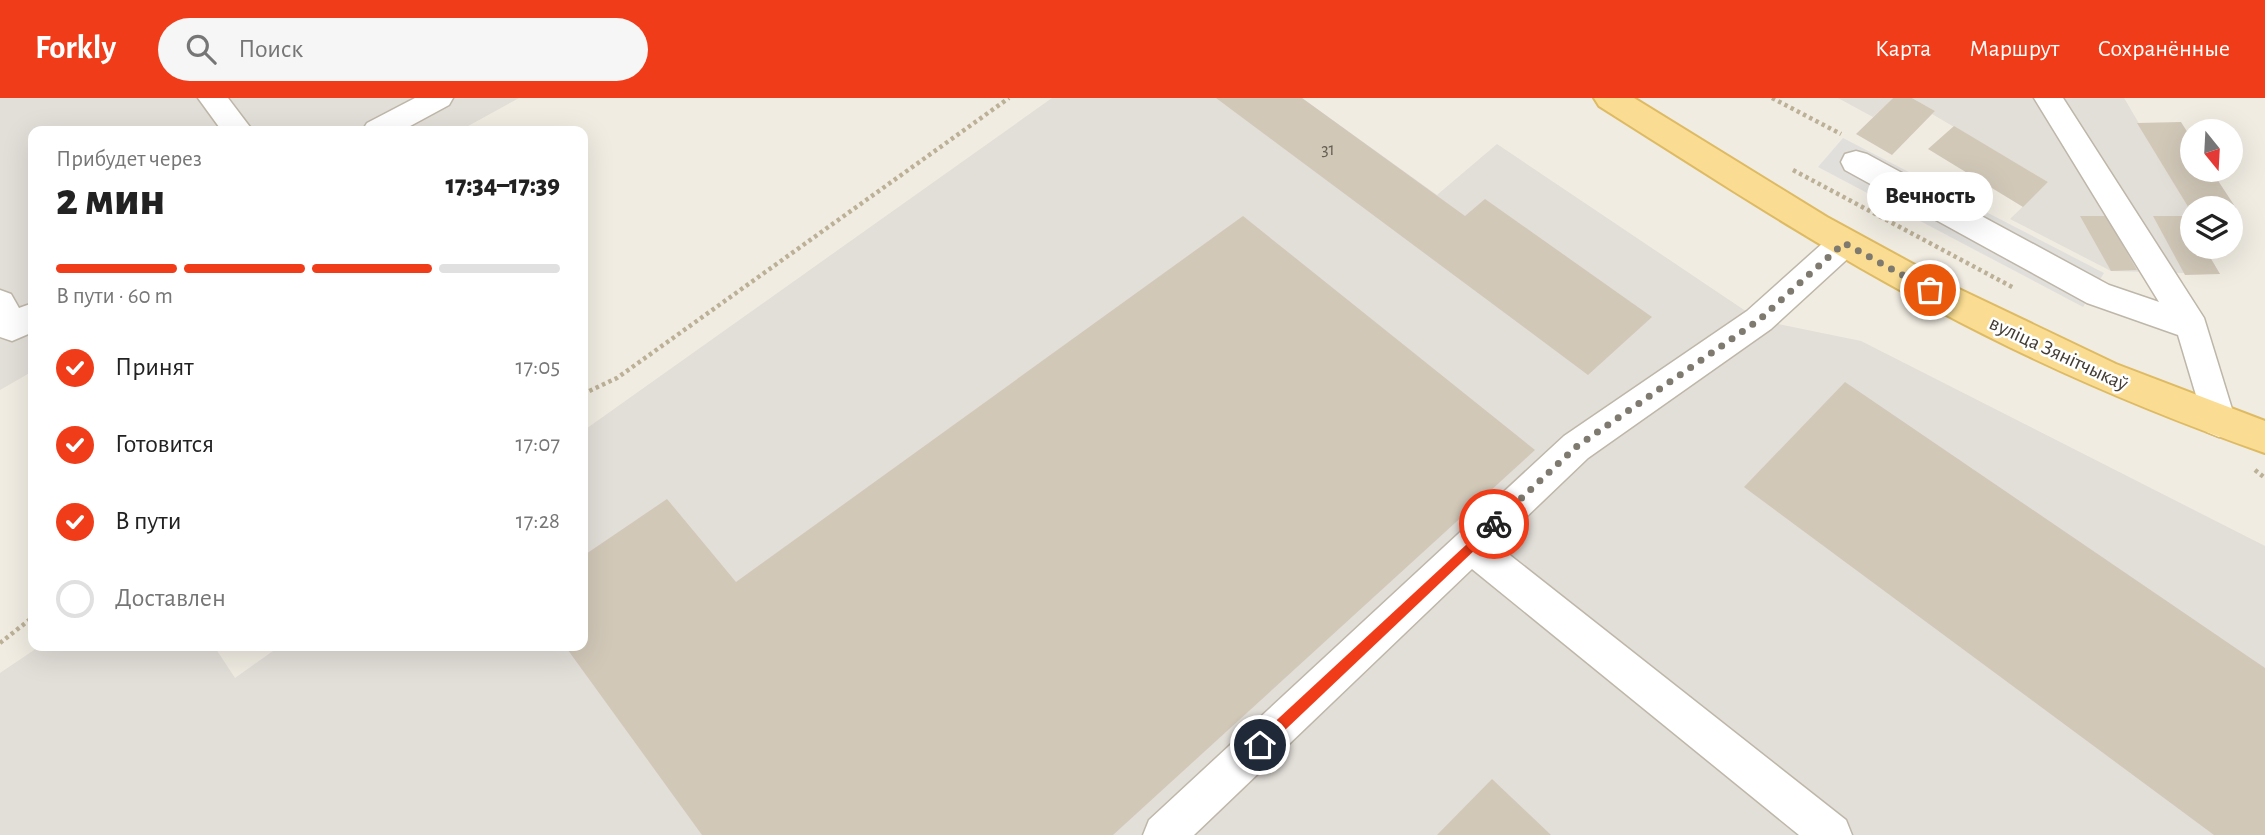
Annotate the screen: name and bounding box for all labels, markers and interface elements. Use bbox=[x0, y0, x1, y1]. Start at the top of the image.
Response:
search box bbox=[158, 18, 648, 81]
icon: search bbox=[182, 30, 220, 68]
text: Forkly bbox=[35, 32, 116, 65]
text: Поиск bbox=[238, 36, 303, 62]
text: Карта bbox=[1875, 37, 1931, 61]
text: Маршрут bbox=[1969, 37, 2059, 61]
text: Сохранённые bbox=[2097, 37, 2230, 61]
north arrow bbox=[2180, 119, 2244, 182]
map controls bbox=[2180, 119, 2243, 259]
house number: 31 bbox=[1321, 141, 1335, 159]
text: Прибудет через bbox=[56, 148, 202, 171]
callout: Вечность bbox=[1867, 171, 1993, 220]
text: 17:34–17:39 bbox=[445, 172, 560, 198]
text: 2 мин bbox=[56, 177, 165, 223]
text: Вечность bbox=[1885, 185, 1975, 208]
button: layers bbox=[2180, 196, 2243, 259]
pin bbox=[1900, 260, 1960, 320]
icon: bag bbox=[1911, 271, 1949, 309]
text: В пути · 60 m bbox=[56, 285, 173, 308]
street label: вуліца Зянітчыкаў bbox=[1986, 312, 2131, 395]
icon: check bbox=[56, 349, 94, 387]
text: Принят bbox=[115, 354, 194, 380]
text: 17:05 bbox=[515, 356, 560, 379]
icon: check bbox=[56, 426, 94, 464]
text: Готовится bbox=[115, 431, 214, 457]
text: 17:07 bbox=[515, 433, 560, 456]
courier bbox=[1459, 489, 1529, 559]
icon: check bbox=[56, 503, 94, 541]
icon: bike bbox=[1475, 505, 1513, 543]
text: В пути bbox=[115, 508, 181, 534]
text: 17:28 bbox=[516, 510, 560, 533]
text: Доставлен bbox=[115, 585, 226, 611]
pin bbox=[1230, 715, 1290, 775]
icon: home bbox=[1241, 726, 1279, 764]

